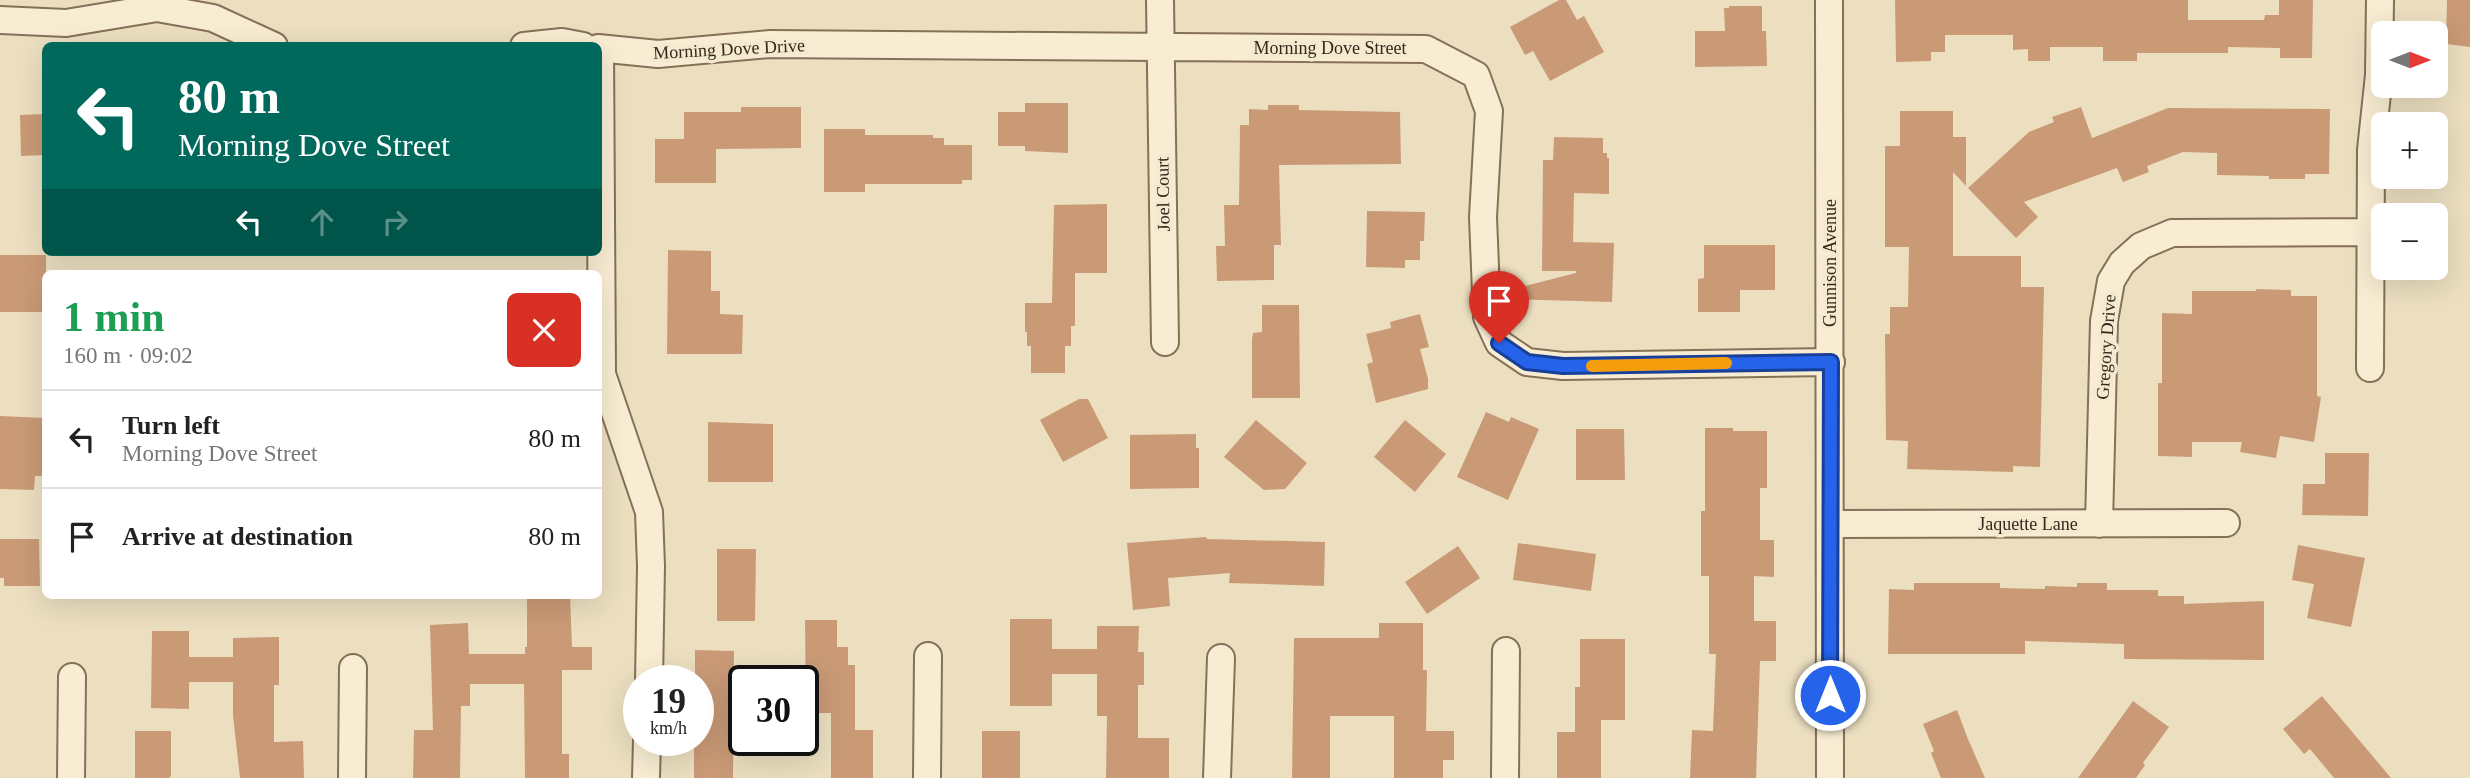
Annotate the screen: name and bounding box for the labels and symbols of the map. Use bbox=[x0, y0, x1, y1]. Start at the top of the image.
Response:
north arrow bbox=[2371, 21, 2448, 98]
street label: Morning Dove Drive bbox=[653, 35, 805, 63]
street label: Morning Dove Street bbox=[1254, 38, 1406, 58]
street label: Joel Court bbox=[1152, 157, 1174, 231]
street label: Gunnison Avenue bbox=[1820, 199, 1840, 327]
pin bbox=[1469, 271, 1529, 343]
street label: Gregory Drive bbox=[2092, 294, 2120, 400]
street label: Jaquette Lane bbox=[1978, 514, 2078, 534]
position arrow bbox=[1793, 658, 1867, 732]
speed limit sign: 30 bbox=[728, 665, 819, 756]

